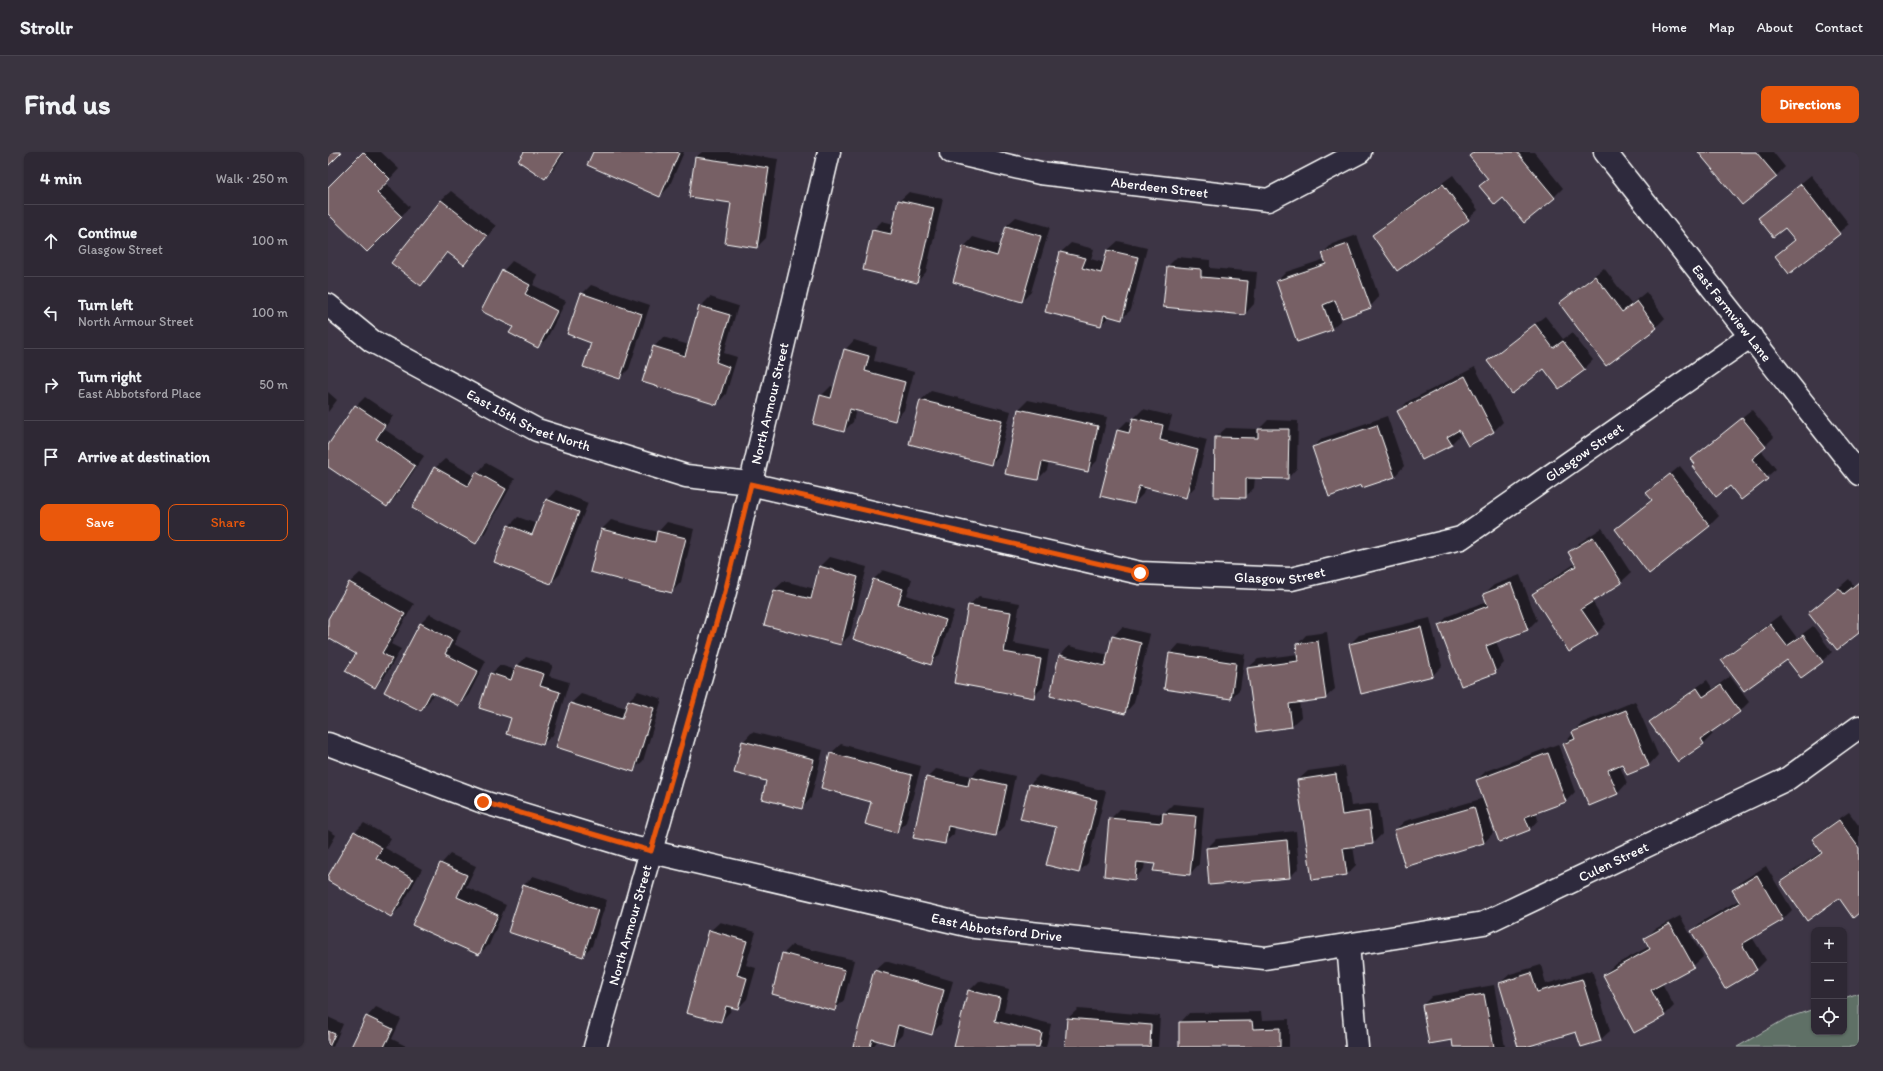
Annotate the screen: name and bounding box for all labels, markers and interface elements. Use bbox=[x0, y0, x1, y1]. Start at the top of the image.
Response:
text: Strollr bbox=[20, 16, 73, 39]
text: Home bbox=[1652, 19, 1687, 36]
text: Map bbox=[1709, 19, 1735, 36]
text: About bbox=[1757, 19, 1793, 36]
text: Contact bbox=[1815, 19, 1863, 36]
button: Directions bbox=[1761, 86, 1859, 123]
text: Find us bbox=[24, 87, 111, 121]
text: 4 min bbox=[40, 168, 82, 188]
text: Walk · 250 m bbox=[216, 171, 288, 186]
street label: Aberdeen Street bbox=[1110, 173, 1209, 201]
text: Continue bbox=[78, 224, 137, 242]
icon: ahead bbox=[40, 230, 62, 252]
text: 100 m bbox=[252, 233, 288, 248]
text: Glasgow Street bbox=[78, 242, 163, 257]
street label: East Farmview Lane bbox=[1688, 261, 1776, 365]
text: Turn left bbox=[78, 296, 133, 314]
icon: left bbox=[40, 302, 62, 324]
text: 100 m bbox=[252, 305, 288, 320]
text: North Armour Street bbox=[78, 314, 194, 329]
street label: North Armour Street bbox=[747, 341, 792, 466]
text: Turn right bbox=[78, 368, 142, 386]
icon: right bbox=[40, 374, 62, 396]
text: 50 m bbox=[259, 377, 288, 392]
street label: East 15th Street North bbox=[464, 385, 593, 455]
text: East Abbotsford Place bbox=[78, 386, 201, 401]
street label: Glasgow Street bbox=[1542, 419, 1627, 485]
icon: arrive bbox=[40, 446, 62, 468]
text: Arrive at destination bbox=[78, 448, 210, 466]
button: Save bbox=[40, 504, 160, 541]
button: Share bbox=[168, 504, 288, 541]
street label: Glasgow Street bbox=[1234, 563, 1327, 588]
route start bbox=[1131, 564, 1149, 582]
route end bbox=[474, 793, 492, 811]
street label: Culen Street bbox=[1576, 838, 1651, 885]
street label: North Armour Street bbox=[605, 863, 655, 987]
street label: East Abbotsford Drive bbox=[930, 909, 1063, 945]
map controls bbox=[1811, 927, 1847, 1035]
button: + bbox=[1811, 927, 1847, 963]
button: − bbox=[1811, 963, 1847, 999]
button: locate bbox=[1811, 999, 1847, 1035]

